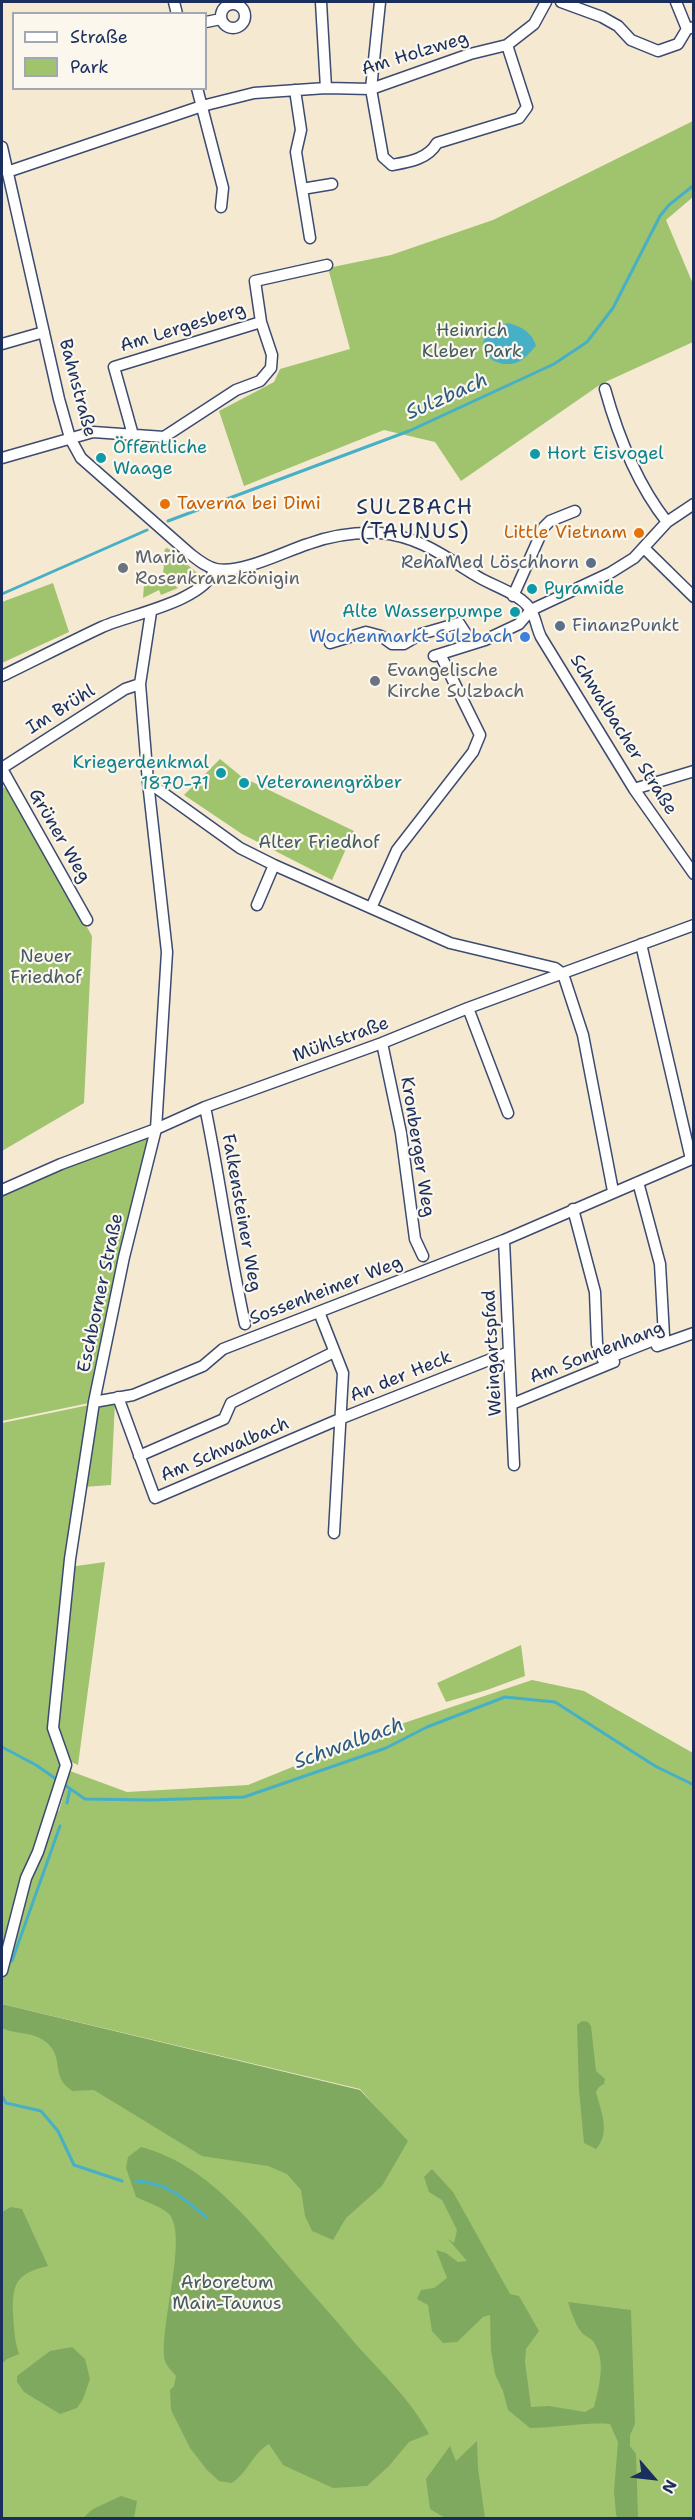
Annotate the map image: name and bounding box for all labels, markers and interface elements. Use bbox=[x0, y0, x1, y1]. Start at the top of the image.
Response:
legend bbox=[12, 12, 207, 90]
text: Straße bbox=[70, 25, 128, 49]
street label: Am Holzweg bbox=[359, 27, 471, 81]
text: Park bbox=[70, 55, 109, 79]
street label: Am Lergesberg bbox=[118, 299, 248, 357]
park label: Heinrich Kleber Park bbox=[422, 320, 522, 362]
street label: Bahnstraße bbox=[54, 337, 100, 439]
water label: Sulzbach bbox=[402, 368, 492, 426]
place label: Öffentliche Waage bbox=[113, 437, 207, 480]
place label: Hort Eisvogel bbox=[547, 443, 664, 465]
marker: Hort Eisvogel bbox=[528, 447, 542, 461]
marker: Öffentliche Waage bbox=[94, 451, 108, 465]
place label: Taverna bei Dimi bbox=[177, 493, 321, 515]
district label: SULZBACH (TAUNUS) bbox=[356, 496, 474, 546]
marker: Taverna bei Dimi bbox=[158, 497, 172, 511]
place label: Little Vietnam bbox=[504, 522, 627, 544]
marker: Little Vietnam bbox=[632, 526, 646, 540]
place label: Maria Rosenkranzkönigin bbox=[135, 547, 300, 590]
place label: RehaMed Löschhorn bbox=[401, 552, 579, 574]
marker: RehaMed Löschhorn bbox=[584, 556, 598, 570]
marker: Maria Rosenkranzkönigin bbox=[116, 561, 130, 575]
place label: Pyramide bbox=[544, 578, 624, 600]
marker: Pyramide bbox=[525, 582, 539, 596]
place label: Alte Wasserpumpe bbox=[342, 601, 503, 623]
marker: Alte Wasserpumpe bbox=[508, 605, 522, 619]
place label: FinanzPunkt bbox=[572, 615, 679, 637]
marker: FinanzPunkt bbox=[553, 619, 567, 633]
place label: Wochenmarkt Sulzbach bbox=[309, 626, 513, 648]
marker: Wochenmarkt Sulzbach bbox=[518, 630, 532, 644]
street label: Schwalbacher Straße bbox=[565, 651, 681, 819]
place label: Evangelische Kirche Sulzbach bbox=[387, 660, 524, 702]
marker: Evangelische Kirche Sulzbach bbox=[368, 674, 382, 688]
street label: Im Brühl bbox=[23, 681, 99, 739]
place label: Kriegerdenkmal 1870-71 bbox=[73, 752, 209, 795]
marker: Kriegerdenkmal 1870-71 bbox=[214, 766, 228, 780]
place label: Veteranengräber bbox=[256, 772, 402, 794]
marker: Veteranengräber bbox=[237, 776, 251, 790]
street label: Grüner Weg bbox=[23, 785, 95, 887]
park label: Alter Friedhof bbox=[258, 832, 380, 854]
park label: Neuer Friedhof bbox=[10, 946, 82, 988]
street label: Mühlstraße bbox=[290, 1013, 392, 1067]
street label: Kronberger Weg bbox=[395, 1075, 439, 1219]
street label: Falkensteiner Weg bbox=[216, 1132, 266, 1294]
street label: Eschborner Straße bbox=[74, 1212, 128, 1374]
street label: Sossenheimer Weg bbox=[247, 1252, 405, 1330]
street label: Weingartspfad bbox=[479, 1289, 507, 1417]
street label: Am Sonnenhang bbox=[527, 1317, 667, 1389]
street label: An der Heck bbox=[347, 1347, 455, 1407]
street label: Am Schwalbach bbox=[157, 1413, 293, 1487]
water label: Schwalbach bbox=[291, 1713, 407, 1775]
park label: Arboretum Main-Taunus bbox=[172, 2272, 282, 2314]
north arrow bbox=[623, 2448, 683, 2508]
text: N bbox=[657, 2476, 682, 2497]

